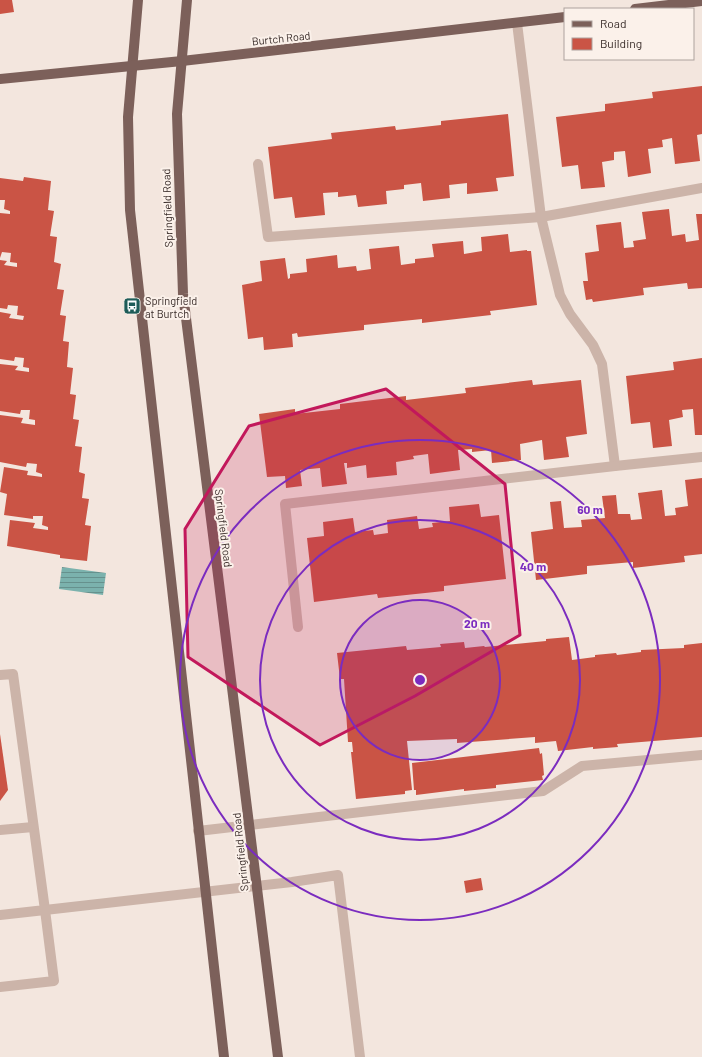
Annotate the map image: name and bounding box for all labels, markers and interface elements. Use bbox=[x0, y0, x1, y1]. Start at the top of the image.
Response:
legend bbox=[564, 8, 694, 60]
text: Road bbox=[600, 16, 627, 30]
street label: Burtch Road bbox=[251, 28, 311, 48]
text: Building bbox=[600, 36, 642, 50]
street label: Springfield Road bbox=[159, 168, 175, 248]
place label: Springfield at Burtch bbox=[145, 294, 197, 320]
bus stop icon: Springfield at Burtch bbox=[122, 296, 142, 316]
street label: Springfield Road bbox=[213, 488, 235, 568]
text: 60 m bbox=[577, 502, 603, 516]
text: 40 m bbox=[520, 559, 546, 573]
text: 20 m bbox=[464, 616, 490, 630]
centre of rings bbox=[413, 673, 427, 687]
street label: Springfield Road bbox=[229, 812, 251, 892]

